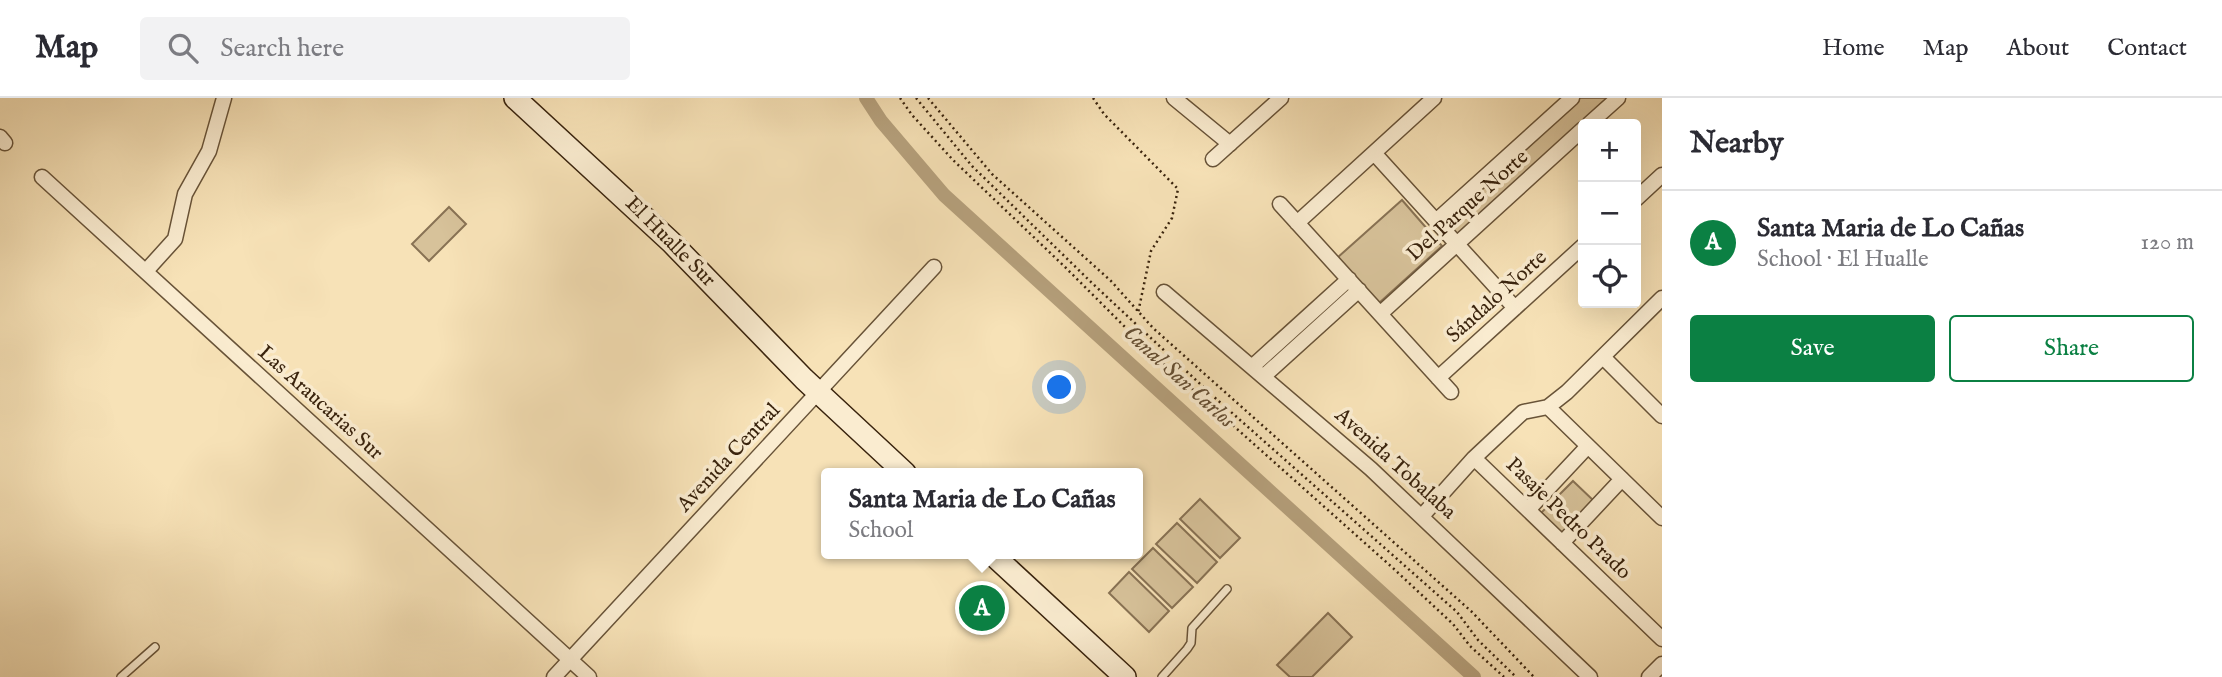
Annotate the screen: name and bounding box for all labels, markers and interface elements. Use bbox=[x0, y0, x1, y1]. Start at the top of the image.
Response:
search box bbox=[140, 17, 630, 80]
text: Map bbox=[35, 27, 98, 69]
icon: search bbox=[164, 29, 202, 67]
text: Search here bbox=[220, 32, 344, 65]
text: Home bbox=[1822, 33, 1885, 64]
text: Map bbox=[1923, 33, 1969, 64]
text: About bbox=[2007, 33, 2069, 64]
text: Contact bbox=[2107, 33, 2187, 64]
map controls bbox=[1578, 119, 1641, 308]
button: + bbox=[1578, 119, 1641, 182]
text: Nearby bbox=[1690, 125, 1783, 163]
street label: Del Parque Norte bbox=[1402, 144, 1535, 268]
button: − bbox=[1578, 182, 1641, 245]
street label: El Hualle Sur bbox=[619, 191, 721, 293]
text: Santa Maria de Lo Cañas bbox=[1757, 212, 2024, 245]
text: A bbox=[1705, 228, 1721, 257]
text: 120 m bbox=[2141, 228, 2194, 257]
street label: Sándalo Norte bbox=[1441, 244, 1553, 349]
button: locate bbox=[1578, 245, 1641, 308]
text: School · El Hualle bbox=[1757, 245, 1929, 274]
button: Save bbox=[1690, 315, 1935, 382]
button: Share bbox=[1949, 315, 2194, 382]
water label: Canal San Carlos bbox=[1117, 319, 1241, 435]
street label: Las Araucarias Sur bbox=[252, 340, 389, 467]
your location bbox=[1042, 370, 1076, 404]
street label: Avenida Central bbox=[671, 398, 787, 519]
street label: Avenida Tobalaba bbox=[1328, 402, 1462, 526]
street label: Pasaje Pedro Prado bbox=[1499, 452, 1637, 586]
popup bbox=[821, 468, 1143, 559]
text: Santa Maria de Lo Cañas bbox=[848, 483, 1116, 516]
text: School bbox=[848, 516, 913, 545]
pin: A bbox=[959, 582, 1005, 634]

